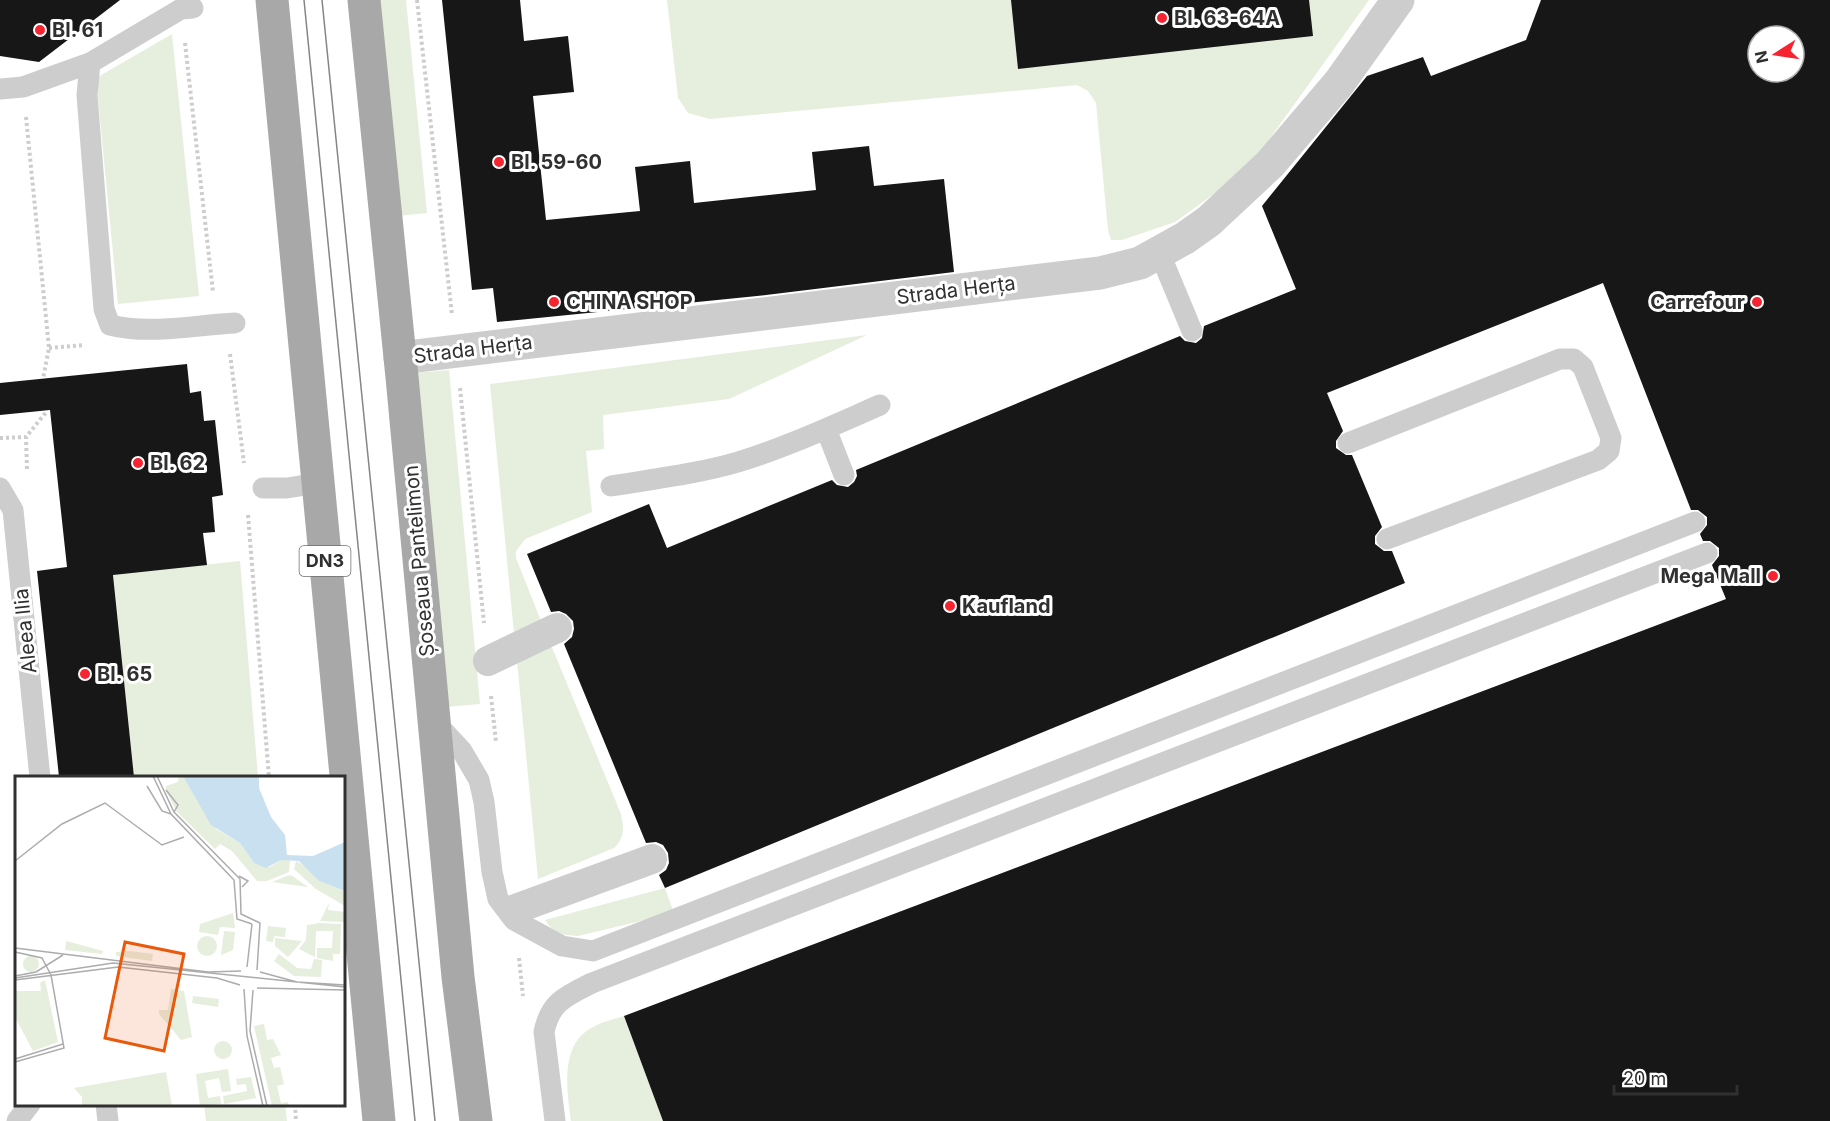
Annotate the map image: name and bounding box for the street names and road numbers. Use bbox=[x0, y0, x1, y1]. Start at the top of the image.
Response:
street label: Strada Herța bbox=[895, 271, 1017, 309]
street label: Strada Herța bbox=[412, 330, 534, 368]
street label: Șoseaua Pantelimon bbox=[399, 464, 439, 658]
road number: DN3 bbox=[300, 546, 350, 576]
street label: Aleea Ilia bbox=[9, 587, 41, 675]

